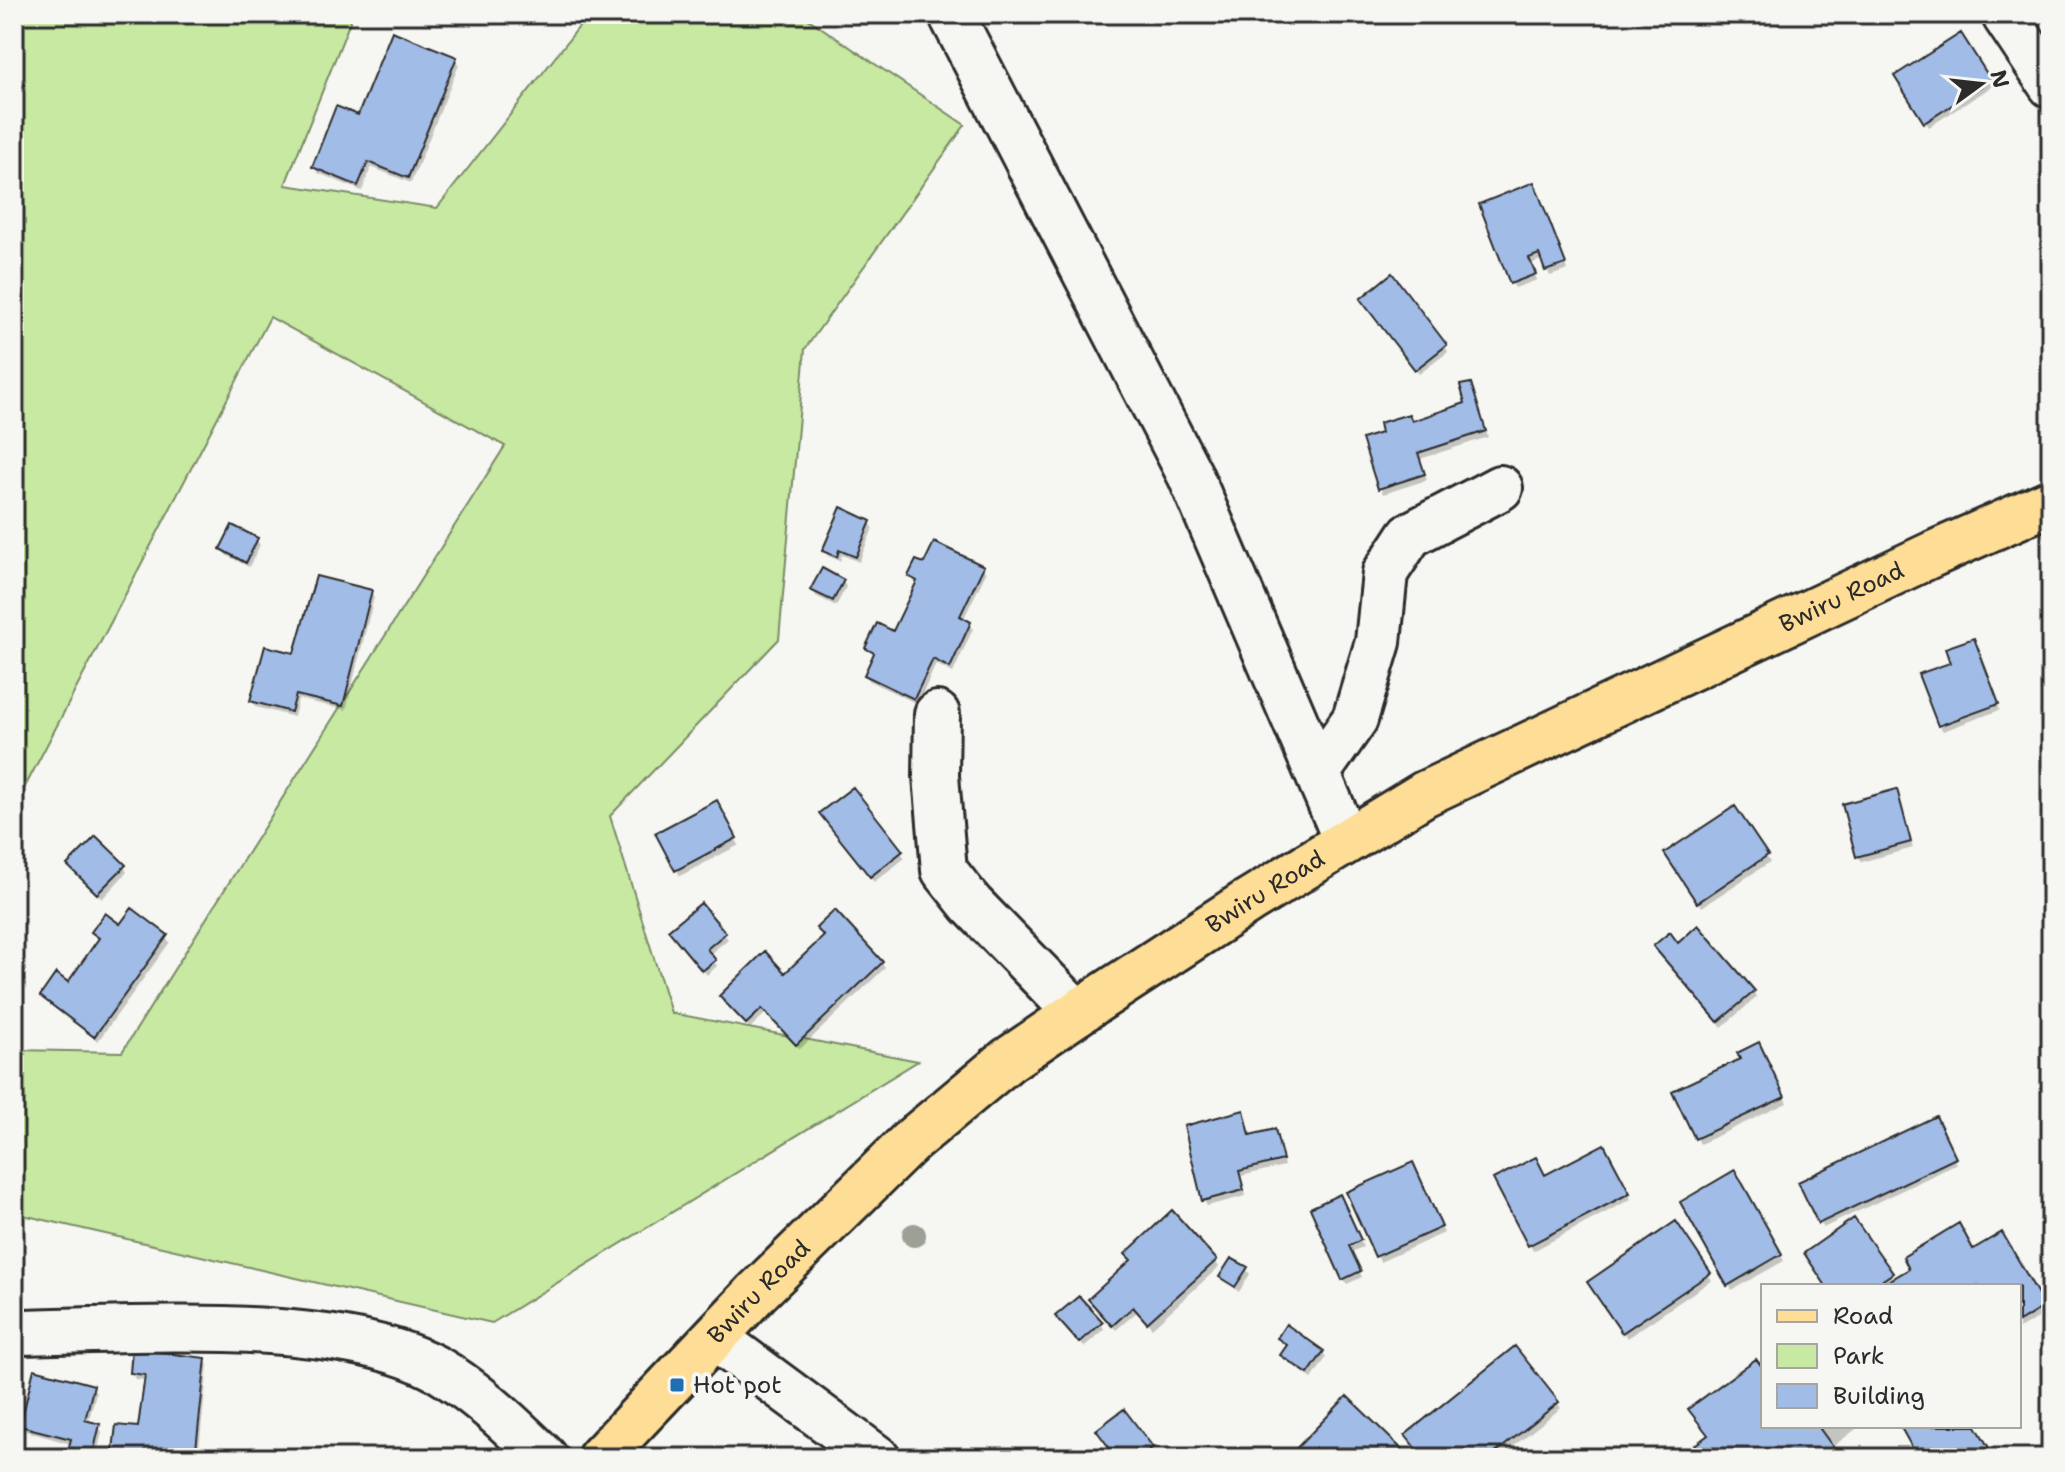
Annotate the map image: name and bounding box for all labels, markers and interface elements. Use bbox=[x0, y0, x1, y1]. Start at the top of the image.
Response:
north arrow bbox=[1941, 44, 2021, 124]
text: N bbox=[1984, 67, 2016, 91]
street label: Bwiru Road bbox=[1774, 554, 1909, 640]
street label: Bwiru Road bbox=[1200, 843, 1331, 941]
street label: Bwiru Road bbox=[700, 1233, 817, 1351]
legend bbox=[1761, 1284, 2021, 1428]
text: Road bbox=[1833, 1300, 1893, 1332]
text: Park bbox=[1833, 1340, 1885, 1372]
place label: Hot pot bbox=[693, 1369, 782, 1401]
marker: Hot pot bbox=[668, 1376, 686, 1394]
text: Building bbox=[1833, 1380, 1925, 1412]

